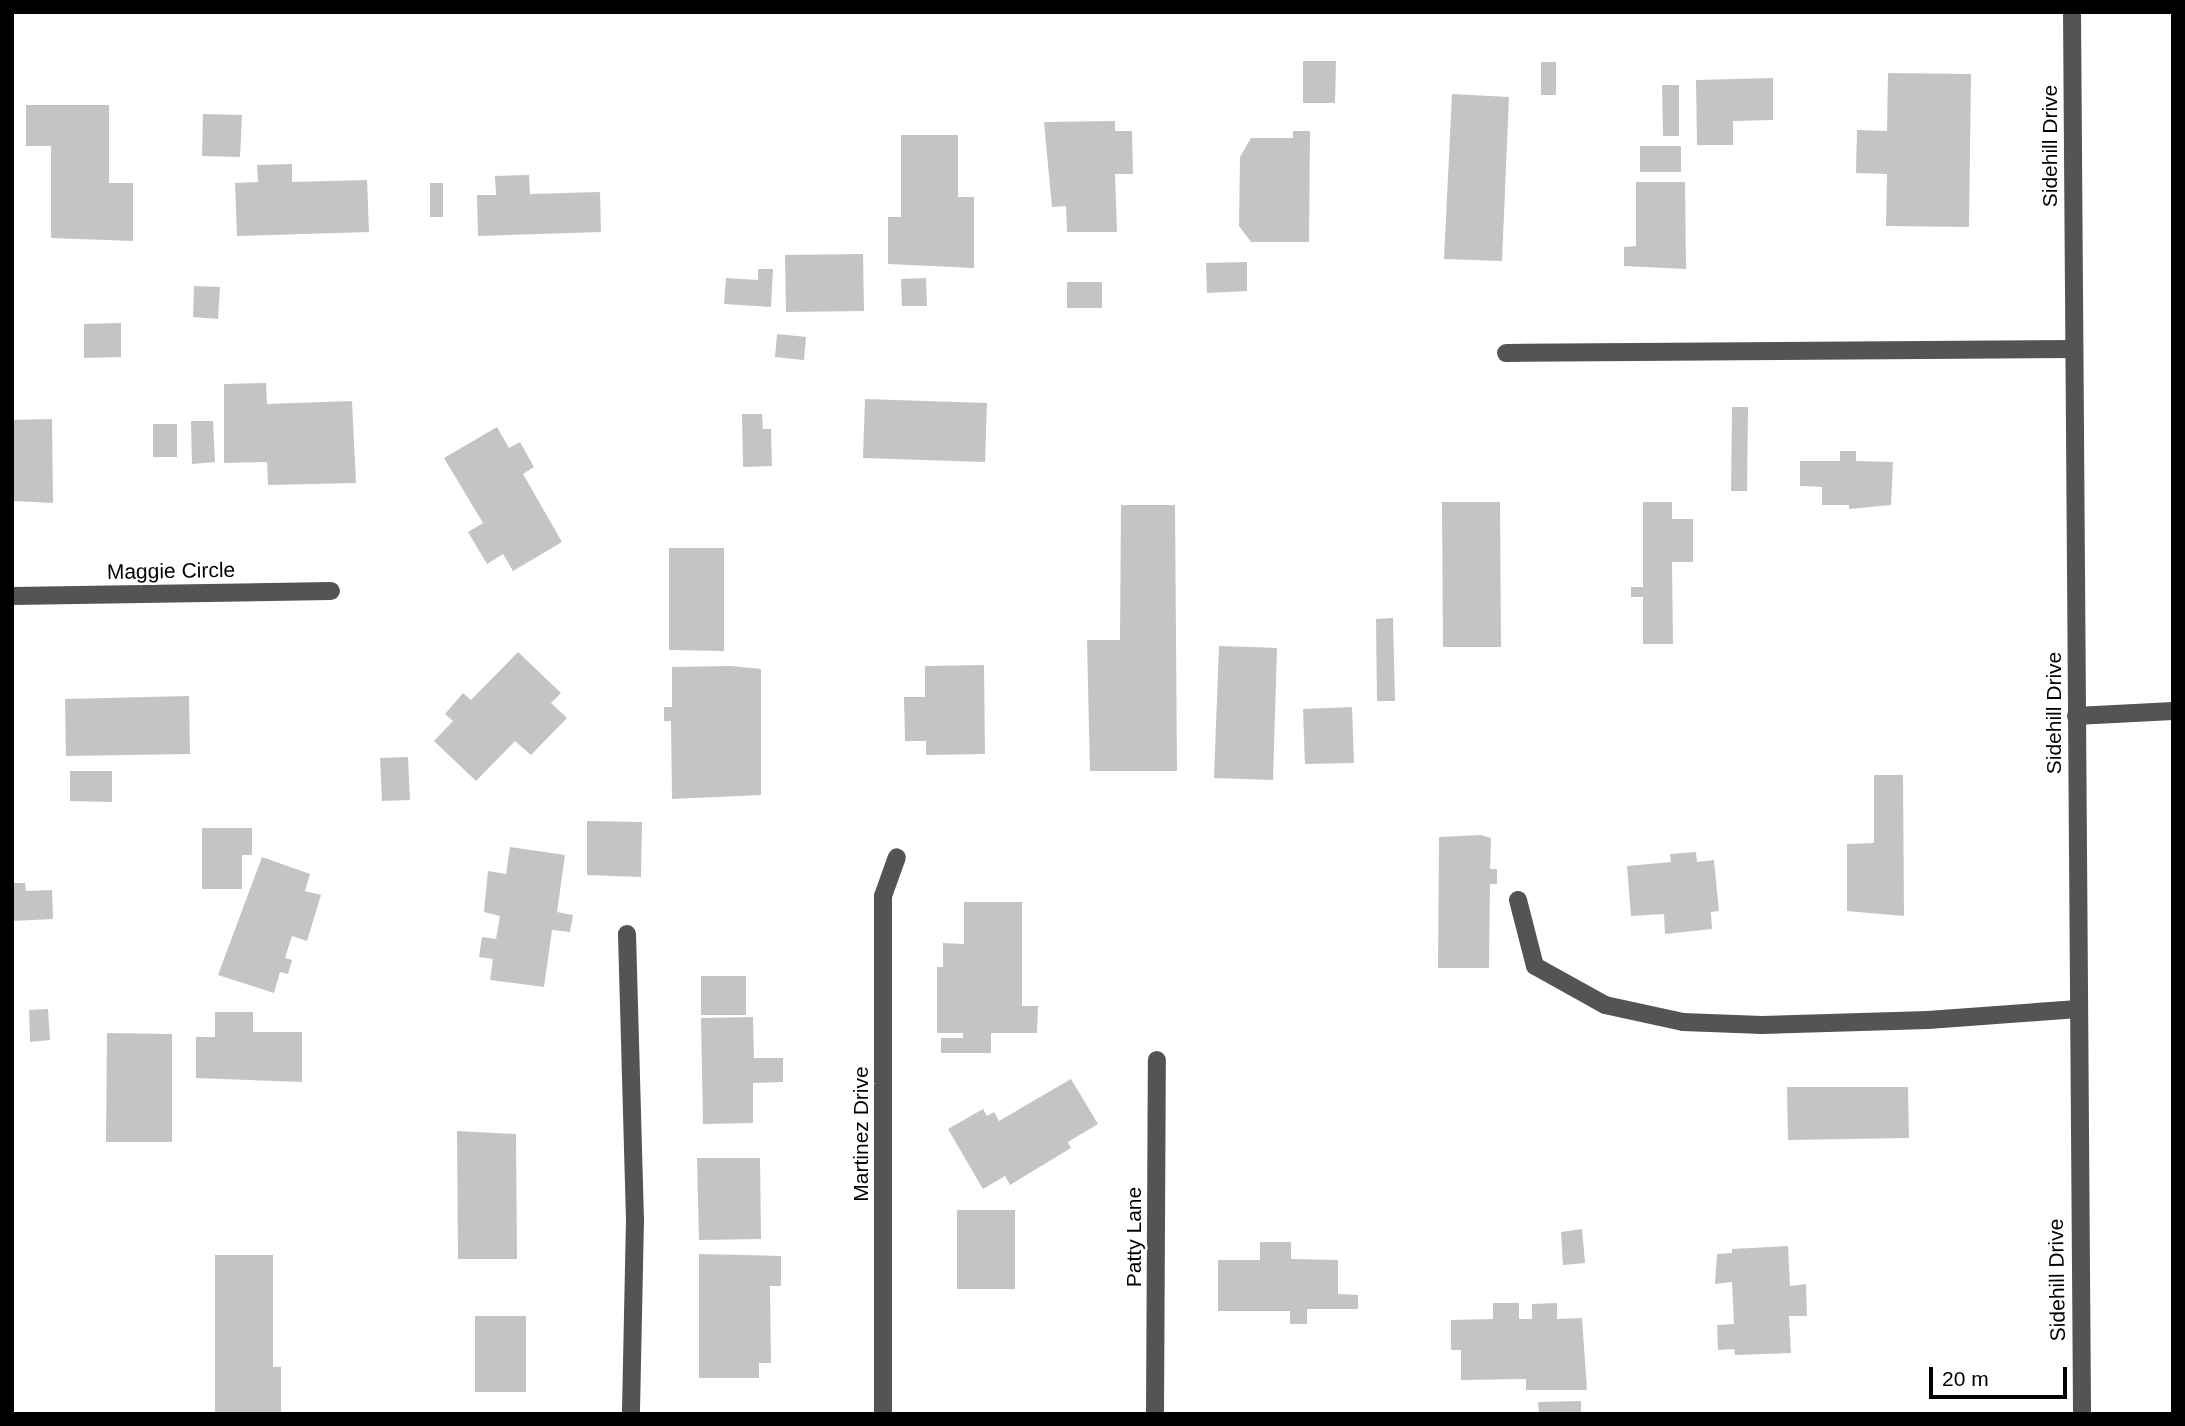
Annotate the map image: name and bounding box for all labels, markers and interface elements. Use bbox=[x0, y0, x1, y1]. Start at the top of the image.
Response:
street label: Sidehill Drive bbox=[2037, 85, 2063, 207]
street label: Maggie Circle bbox=[107, 557, 235, 585]
street label: Sidehill Drive bbox=[2041, 652, 2067, 774]
street label: Martinez Drive bbox=[848, 1066, 874, 1202]
street label: Patty Lane bbox=[1121, 1187, 1147, 1287]
street label: Sidehill Drive bbox=[2043, 1219, 2071, 1341]
scale bar bbox=[1933, 1352, 2071, 1396]
text: 20 m bbox=[1942, 1367, 1989, 1390]

